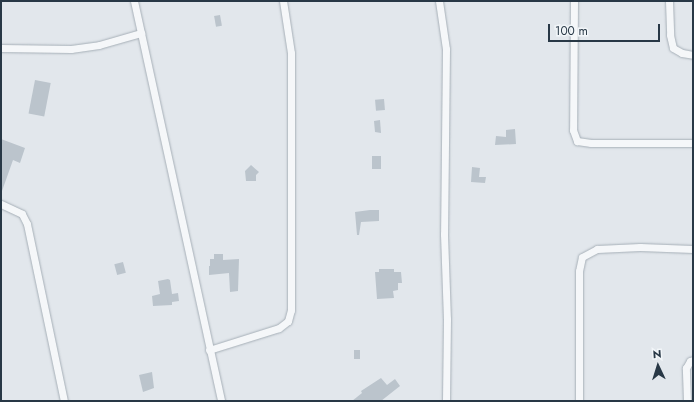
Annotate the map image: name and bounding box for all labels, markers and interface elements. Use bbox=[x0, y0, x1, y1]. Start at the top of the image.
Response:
scale bar bbox=[550, 16, 662, 42]
text: 100 m bbox=[555, 22, 588, 40]
north arrow bbox=[638, 346, 678, 386]
text: N bbox=[652, 346, 662, 362]

